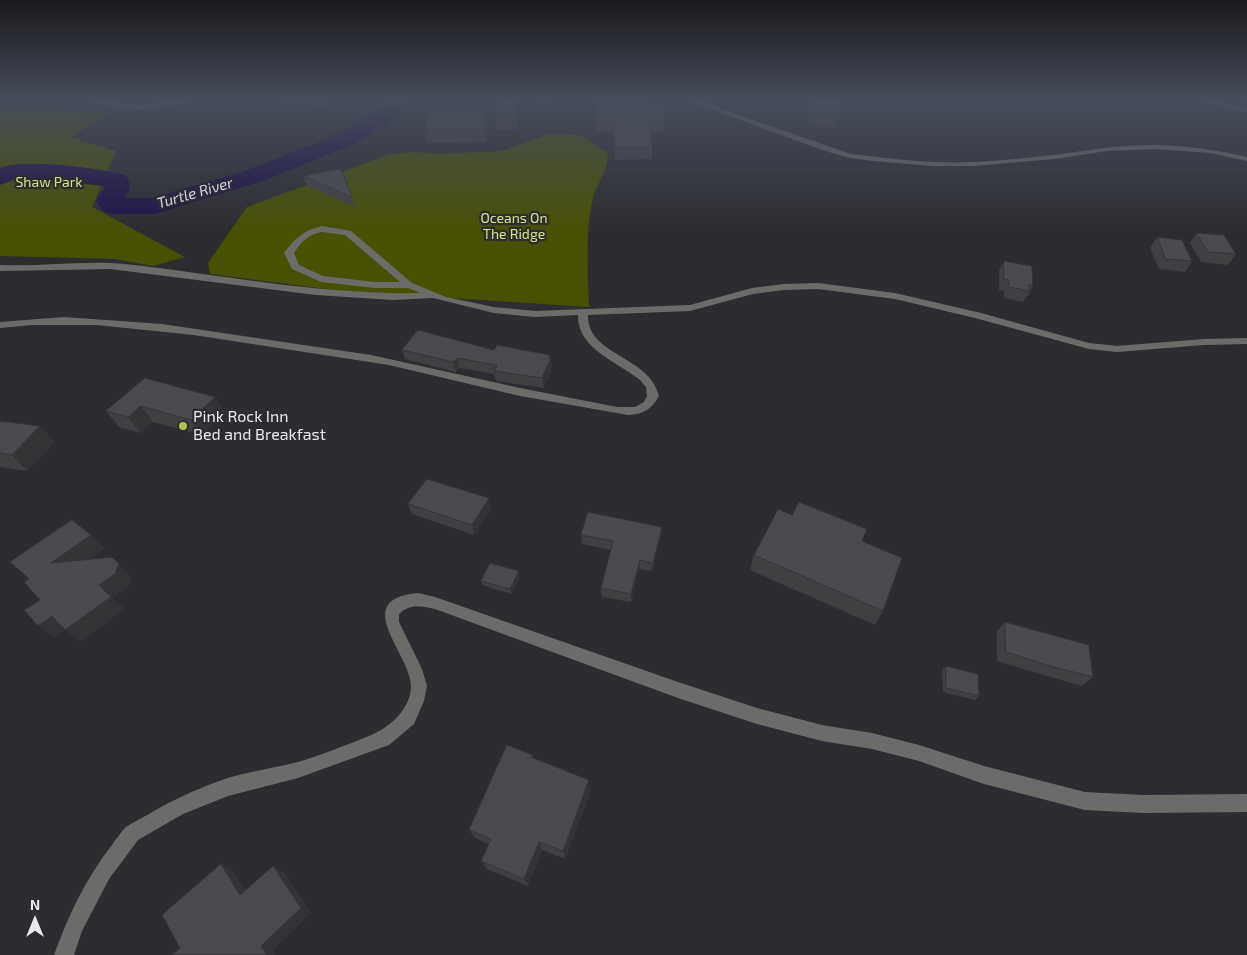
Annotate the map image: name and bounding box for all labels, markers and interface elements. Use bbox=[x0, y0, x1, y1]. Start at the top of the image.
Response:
park label: Shaw Park bbox=[16, 174, 82, 190]
water label: Turtle River bbox=[155, 174, 235, 212]
park label: Oceans On The Ridge bbox=[480, 210, 548, 242]
place label: Pink Rock Inn Bed and Breakfast bbox=[193, 407, 326, 445]
marker: Pink Rock Inn Bed and Breakfast bbox=[177, 420, 189, 432]
north arrow bbox=[10, 895, 60, 945]
text: N bbox=[30, 896, 40, 913]

